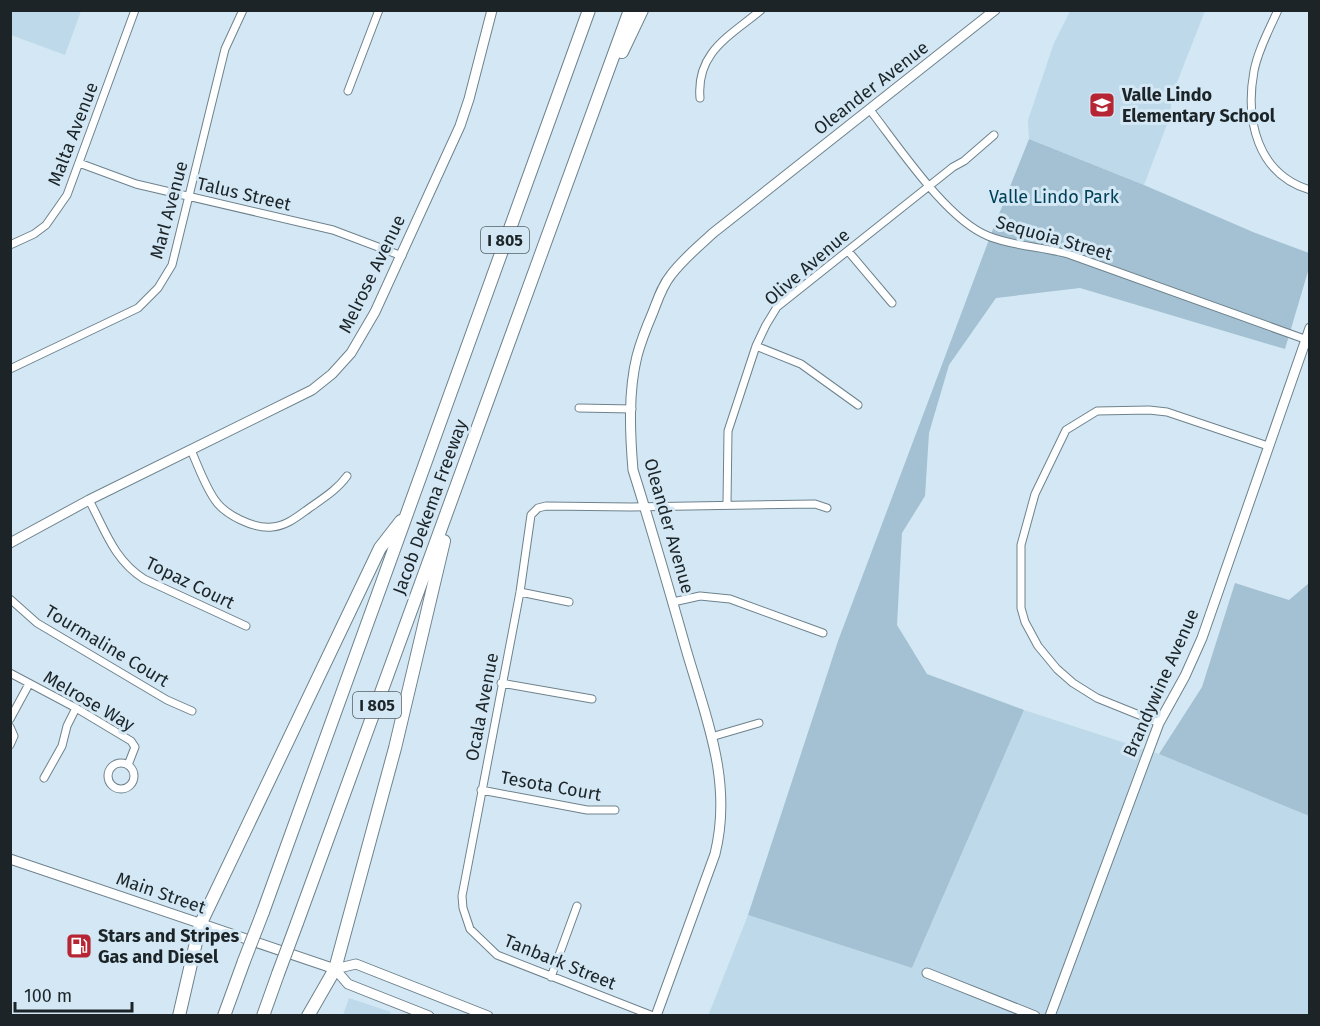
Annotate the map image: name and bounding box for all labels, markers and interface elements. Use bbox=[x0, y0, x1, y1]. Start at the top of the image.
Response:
street label: Oleander Avenue bbox=[809, 36, 933, 140]
street label: Malta Avenue bbox=[43, 79, 103, 189]
place label: Valle Lindo Elementary School bbox=[1121, 84, 1276, 127]
school or university icon: Valle Lindo Elementary School bbox=[1087, 90, 1117, 120]
street label: Marl Avenue bbox=[145, 159, 193, 261]
street label: Talus Street bbox=[195, 173, 294, 216]
park label: Valle Lindo Park bbox=[989, 186, 1120, 208]
street label: Melrose Avenue bbox=[334, 211, 410, 337]
street label: Sequoia Street bbox=[993, 211, 1115, 265]
street label: Olive Avenue bbox=[760, 224, 854, 310]
road number: I 805 bbox=[481, 227, 529, 253]
street label: Jacob Dekema Freeway bbox=[388, 416, 472, 598]
street label: Oleander Avenue bbox=[639, 456, 699, 596]
street label: Topaz Court bbox=[142, 552, 238, 614]
street label: Tourmaline Court bbox=[41, 600, 173, 692]
street label: Brandywine Avenue bbox=[1118, 605, 1204, 761]
street label: Ocala Avenue bbox=[461, 651, 503, 763]
street label: Melrose Way bbox=[39, 666, 139, 736]
road number: I 805 bbox=[353, 692, 401, 718]
street label: Tesota Court bbox=[499, 766, 604, 806]
street label: Main Street bbox=[113, 867, 209, 919]
place label: Stars and Stripes Gas and Diesel bbox=[98, 925, 239, 968]
street label: Tanbark Street bbox=[501, 930, 620, 995]
fuel station icon: Stars and Stripes Gas and Diesel bbox=[64, 931, 94, 961]
scale bar bbox=[15, 975, 132, 1013]
text: 100 m bbox=[24, 985, 72, 1007]

